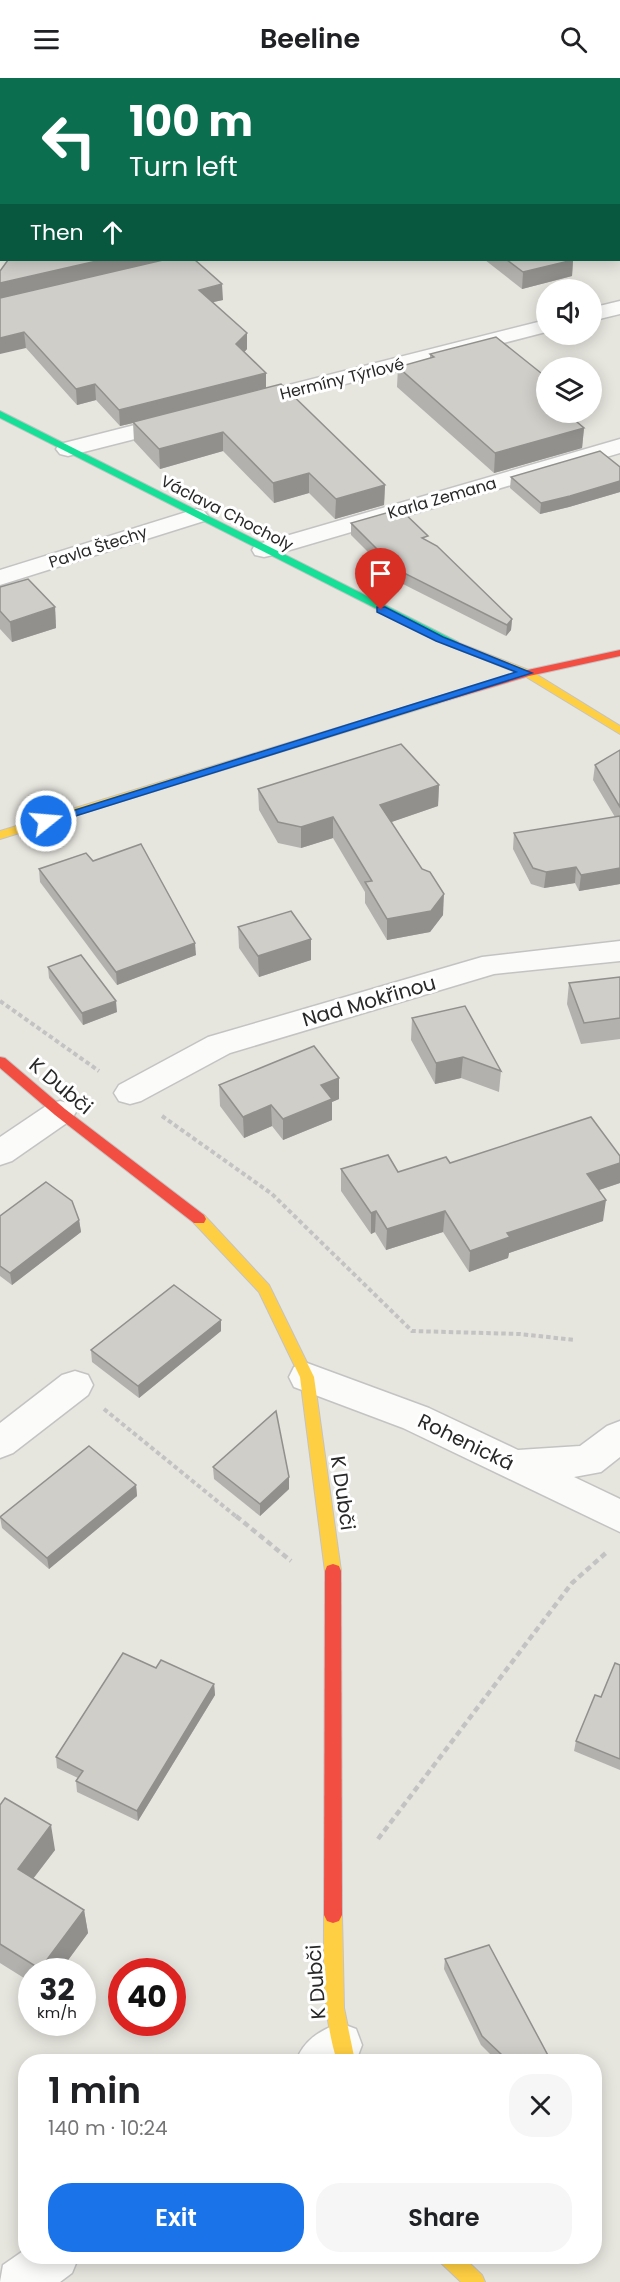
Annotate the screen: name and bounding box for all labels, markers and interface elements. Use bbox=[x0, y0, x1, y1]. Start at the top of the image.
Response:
text: Beeline bbox=[260, 20, 360, 57]
icon: menu bbox=[30, 23, 63, 56]
icon: search bbox=[557, 23, 590, 56]
text: 100 m bbox=[129, 92, 253, 151]
icon: left bbox=[30, 102, 108, 180]
text: Turn left bbox=[129, 148, 238, 185]
icon: ahead bbox=[96, 216, 129, 249]
text: Then bbox=[30, 217, 84, 248]
map controls bbox=[536, 279, 602, 423]
button: sound bbox=[536, 279, 602, 345]
street label: Hermíny Týrlové bbox=[277, 352, 407, 406]
button: layers bbox=[536, 357, 602, 423]
street label: Václava Chocholy bbox=[157, 470, 297, 556]
street label: Karla Zemana bbox=[385, 471, 499, 525]
street label: Pavla Štechy bbox=[46, 520, 150, 574]
pin bbox=[355, 548, 406, 610]
icon: arrive bbox=[364, 557, 397, 590]
position arrow bbox=[14, 789, 78, 853]
street label: Nad Mokřinou bbox=[299, 969, 439, 1033]
street label: K Dubči bbox=[23, 1051, 99, 1121]
street label: Rohenická bbox=[413, 1407, 519, 1477]
street label: K Dubči bbox=[324, 1454, 362, 1532]
street label: K Dubči bbox=[299, 1944, 333, 2020]
speed limit sign: 40 bbox=[108, 1958, 186, 2036]
text: 32 bbox=[39, 1968, 75, 2011]
text: km/h bbox=[37, 2002, 77, 2023]
text: 1 min bbox=[48, 2065, 141, 2116]
button: close bbox=[509, 2074, 572, 2137]
text: 140 m · 10:24 bbox=[48, 2114, 168, 2142]
button: Exit bbox=[48, 2183, 304, 2252]
button: Share bbox=[316, 2183, 572, 2252]

